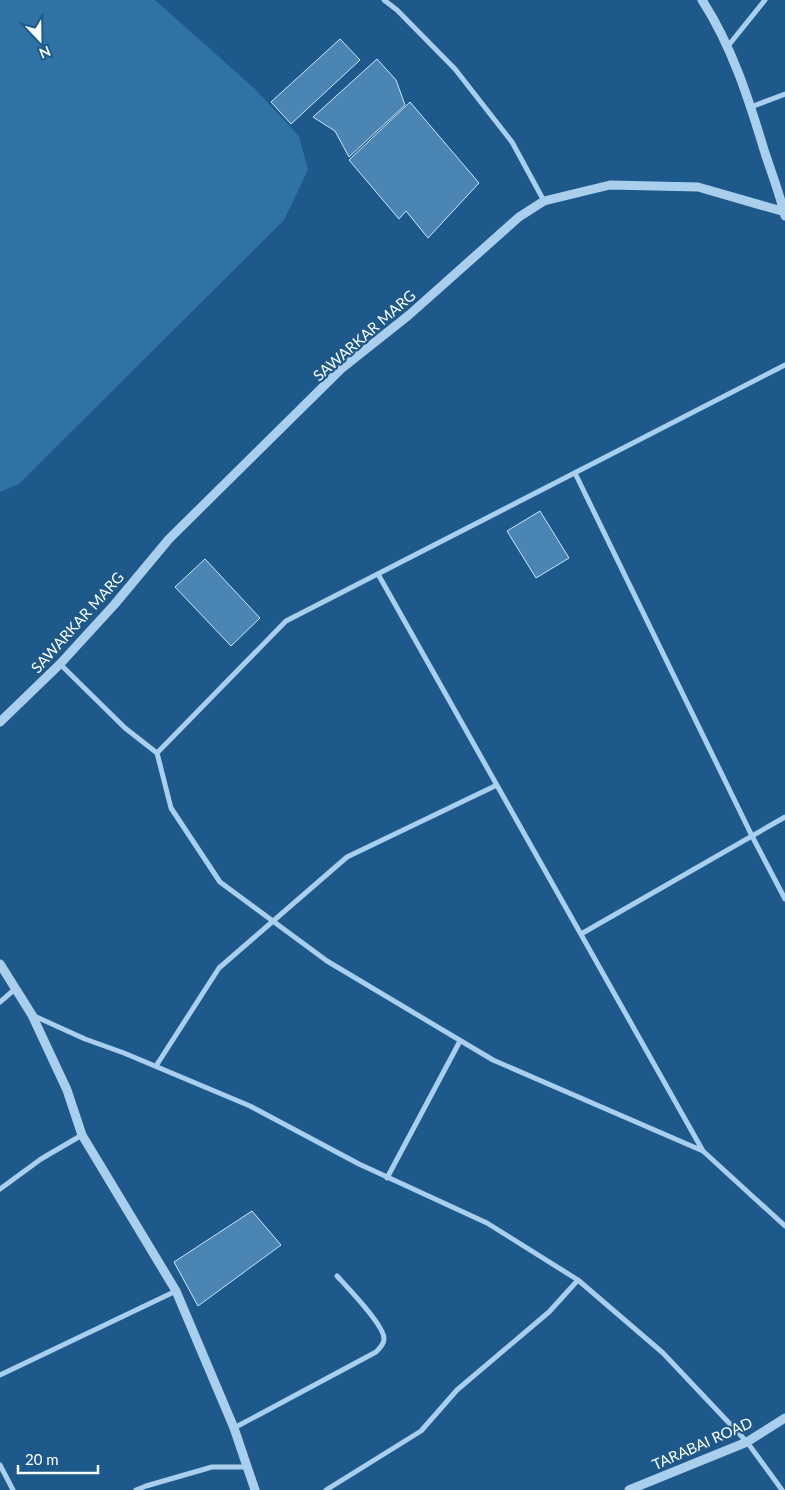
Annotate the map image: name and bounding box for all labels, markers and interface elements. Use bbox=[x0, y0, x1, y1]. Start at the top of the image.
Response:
north arrow bbox=[15, 15, 65, 65]
text: N bbox=[37, 43, 53, 62]
street label: SAWARKAR MARG bbox=[309, 286, 419, 384]
street label: SAWARKAR MARG bbox=[27, 568, 127, 676]
street label: TARABAI ROAD bbox=[649, 1413, 755, 1473]
scale bar bbox=[18, 1442, 98, 1474]
text: 20 m bbox=[25, 1450, 59, 1468]

